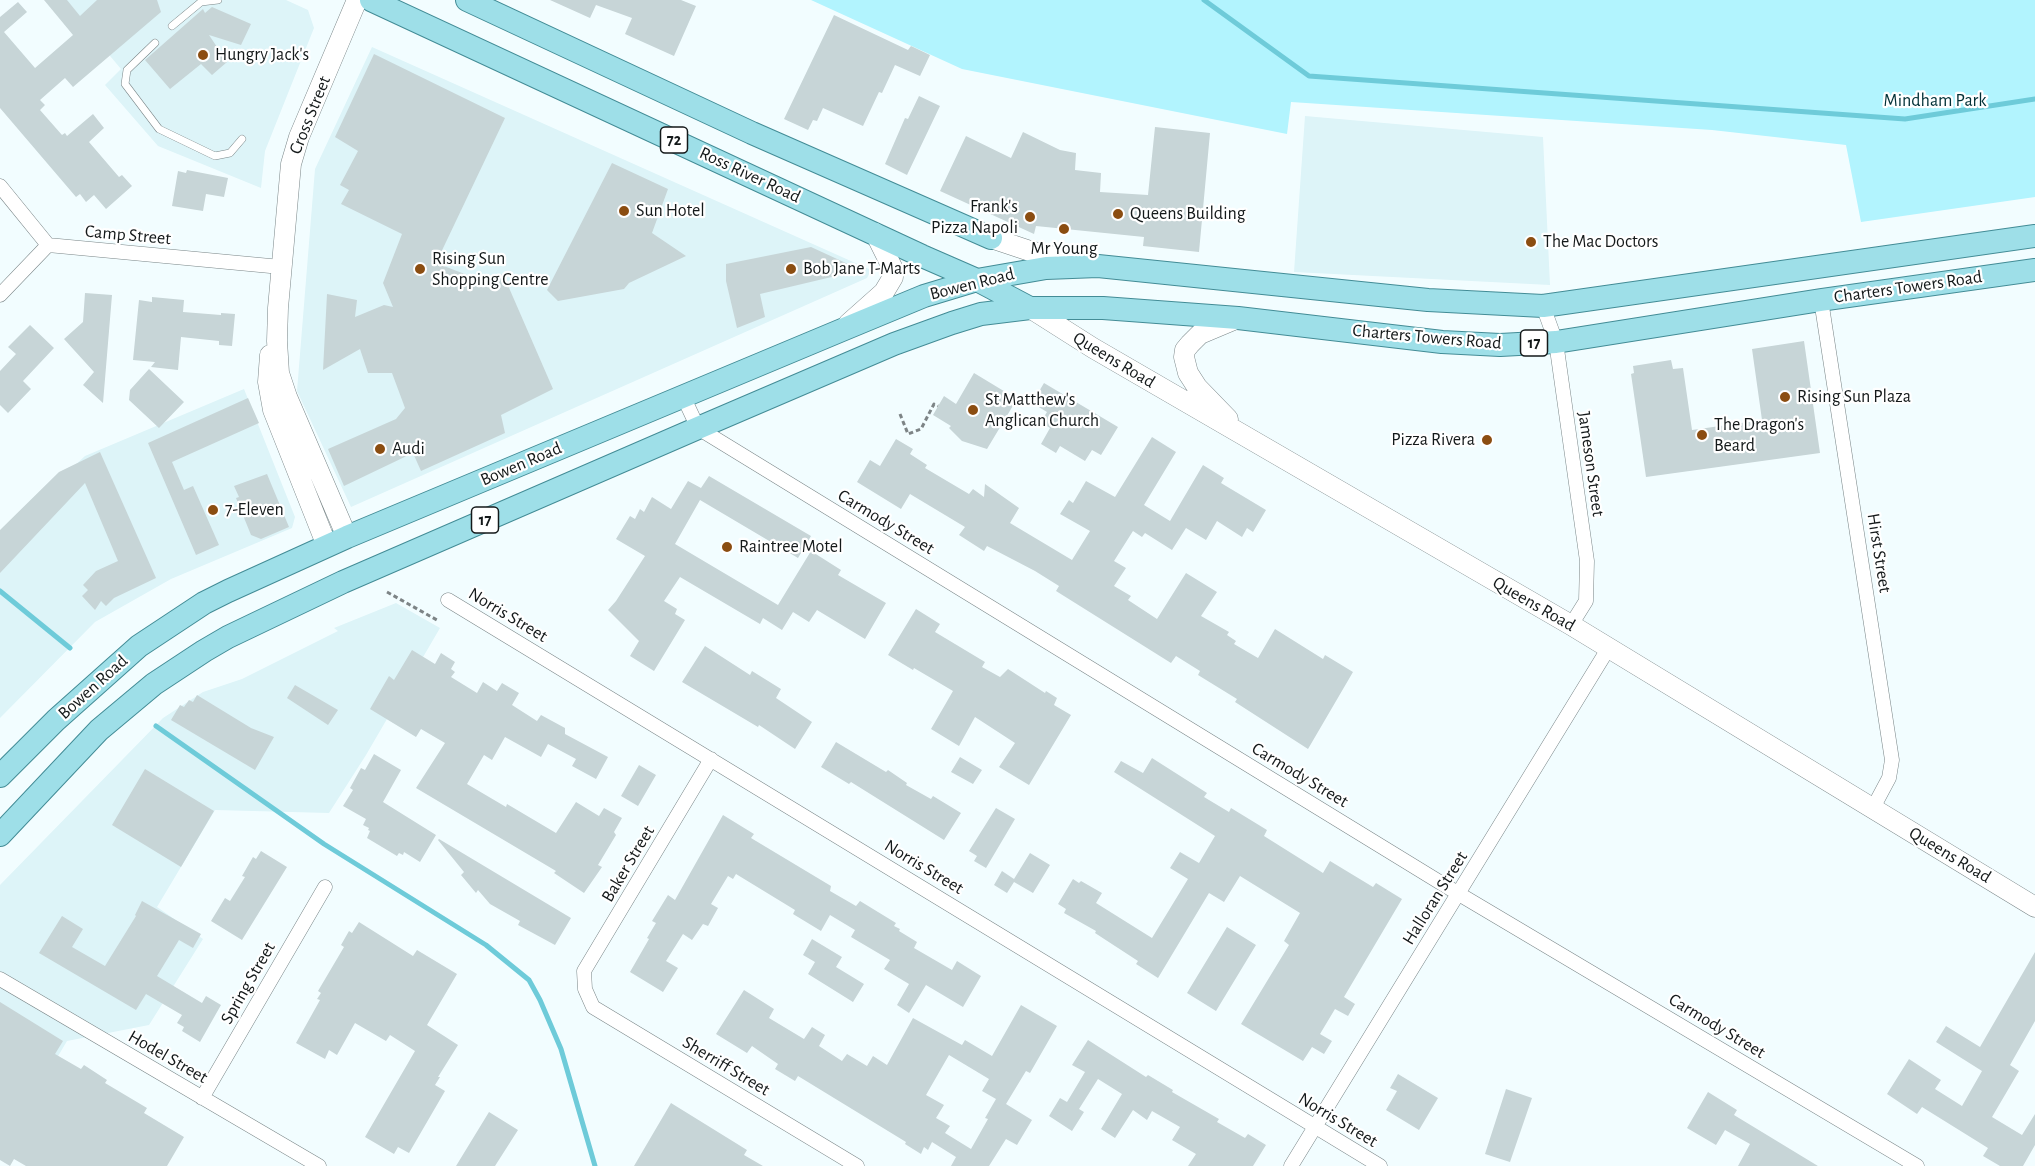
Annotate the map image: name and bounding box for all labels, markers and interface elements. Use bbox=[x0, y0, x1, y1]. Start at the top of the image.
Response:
place label: Hungry Jack's bbox=[215, 44, 309, 66]
marker: Hungry Jack's bbox=[196, 48, 210, 62]
street label: Cross Street bbox=[285, 73, 335, 157]
park label: Mindham Park bbox=[1883, 90, 1987, 112]
road number: 72 bbox=[660, 127, 688, 153]
street label: Ross River Road bbox=[696, 142, 804, 208]
place label: Frank's Pizza Napoli bbox=[931, 196, 1018, 238]
place label: Sun Hotel bbox=[636, 200, 705, 222]
place label: Queens Building bbox=[1130, 203, 1246, 225]
marker: Sun Hotel bbox=[617, 204, 631, 218]
marker: Queens Building bbox=[1111, 207, 1125, 221]
marker: Frank's Pizza Napoli bbox=[1023, 210, 1037, 224]
street label: Camp Street bbox=[84, 220, 172, 250]
marker: Mr Young bbox=[1057, 222, 1071, 236]
place label: The Mac Doctors bbox=[1543, 231, 1659, 253]
marker: The Mac Doctors bbox=[1524, 235, 1538, 249]
place label: Mr Young bbox=[1030, 238, 1098, 260]
place label: Rising Sun Shopping Centre bbox=[432, 248, 549, 290]
place label: Bob Jane T-Marts bbox=[803, 258, 920, 280]
marker: Rising Sun Shopping Centre bbox=[413, 262, 427, 276]
marker: Bob Jane T-Marts bbox=[784, 262, 798, 276]
street label: Bowen Road bbox=[928, 263, 1016, 305]
street label: Charters Towers Road bbox=[1832, 266, 1984, 308]
street label: Charters Towers Road bbox=[1352, 320, 1502, 354]
street label: Queens Road bbox=[1069, 327, 1159, 393]
road number: 17 bbox=[1520, 330, 1547, 356]
place label: Rising Sun Plaza bbox=[1797, 386, 1911, 408]
place label: St Matthew's Anglican Church bbox=[985, 389, 1099, 432]
marker: Rising Sun Plaza bbox=[1778, 390, 1792, 404]
marker: St Matthew's Anglican Church bbox=[966, 403, 980, 417]
street label: Jameson Street bbox=[1573, 410, 1609, 518]
place label: The Dragon's Beard bbox=[1714, 414, 1804, 456]
marker: The Dragon's Beard bbox=[1695, 428, 1709, 442]
place label: Pizza Rivera bbox=[1391, 429, 1475, 451]
marker: Pizza Rivera bbox=[1480, 433, 1494, 447]
street label: Bowen Road bbox=[477, 437, 565, 491]
place label: Audi bbox=[392, 438, 425, 460]
marker: Audi bbox=[373, 442, 387, 456]
street label: Carmody Street bbox=[834, 485, 938, 559]
place label: 7-Eleven bbox=[225, 499, 284, 521]
marker: 7-Eleven bbox=[206, 503, 220, 517]
road number: 17 bbox=[472, 507, 498, 533]
street label: Hirst Street bbox=[1862, 512, 1896, 594]
place label: Raintree Motel bbox=[739, 536, 843, 558]
marker: Raintree Motel bbox=[720, 540, 734, 554]
street label: Queens Road bbox=[1489, 572, 1579, 636]
street label: Norris Street bbox=[464, 583, 552, 647]
street label: Bowen Road bbox=[54, 650, 132, 724]
street label: Carmody Street bbox=[1248, 738, 1352, 812]
street label: Baker Street bbox=[597, 822, 659, 906]
street label: Queens Road bbox=[1905, 822, 1995, 888]
street label: Norris Street bbox=[880, 835, 968, 899]
street label: Halloran Street bbox=[1398, 847, 1472, 949]
street label: Spring Street bbox=[216, 938, 280, 1028]
street label: Carmody Street bbox=[1665, 989, 1769, 1063]
street label: Hodel Street bbox=[124, 1026, 212, 1088]
street label: Sherriff Street bbox=[678, 1031, 774, 1101]
street label: Norris Street bbox=[1294, 1088, 1382, 1152]

